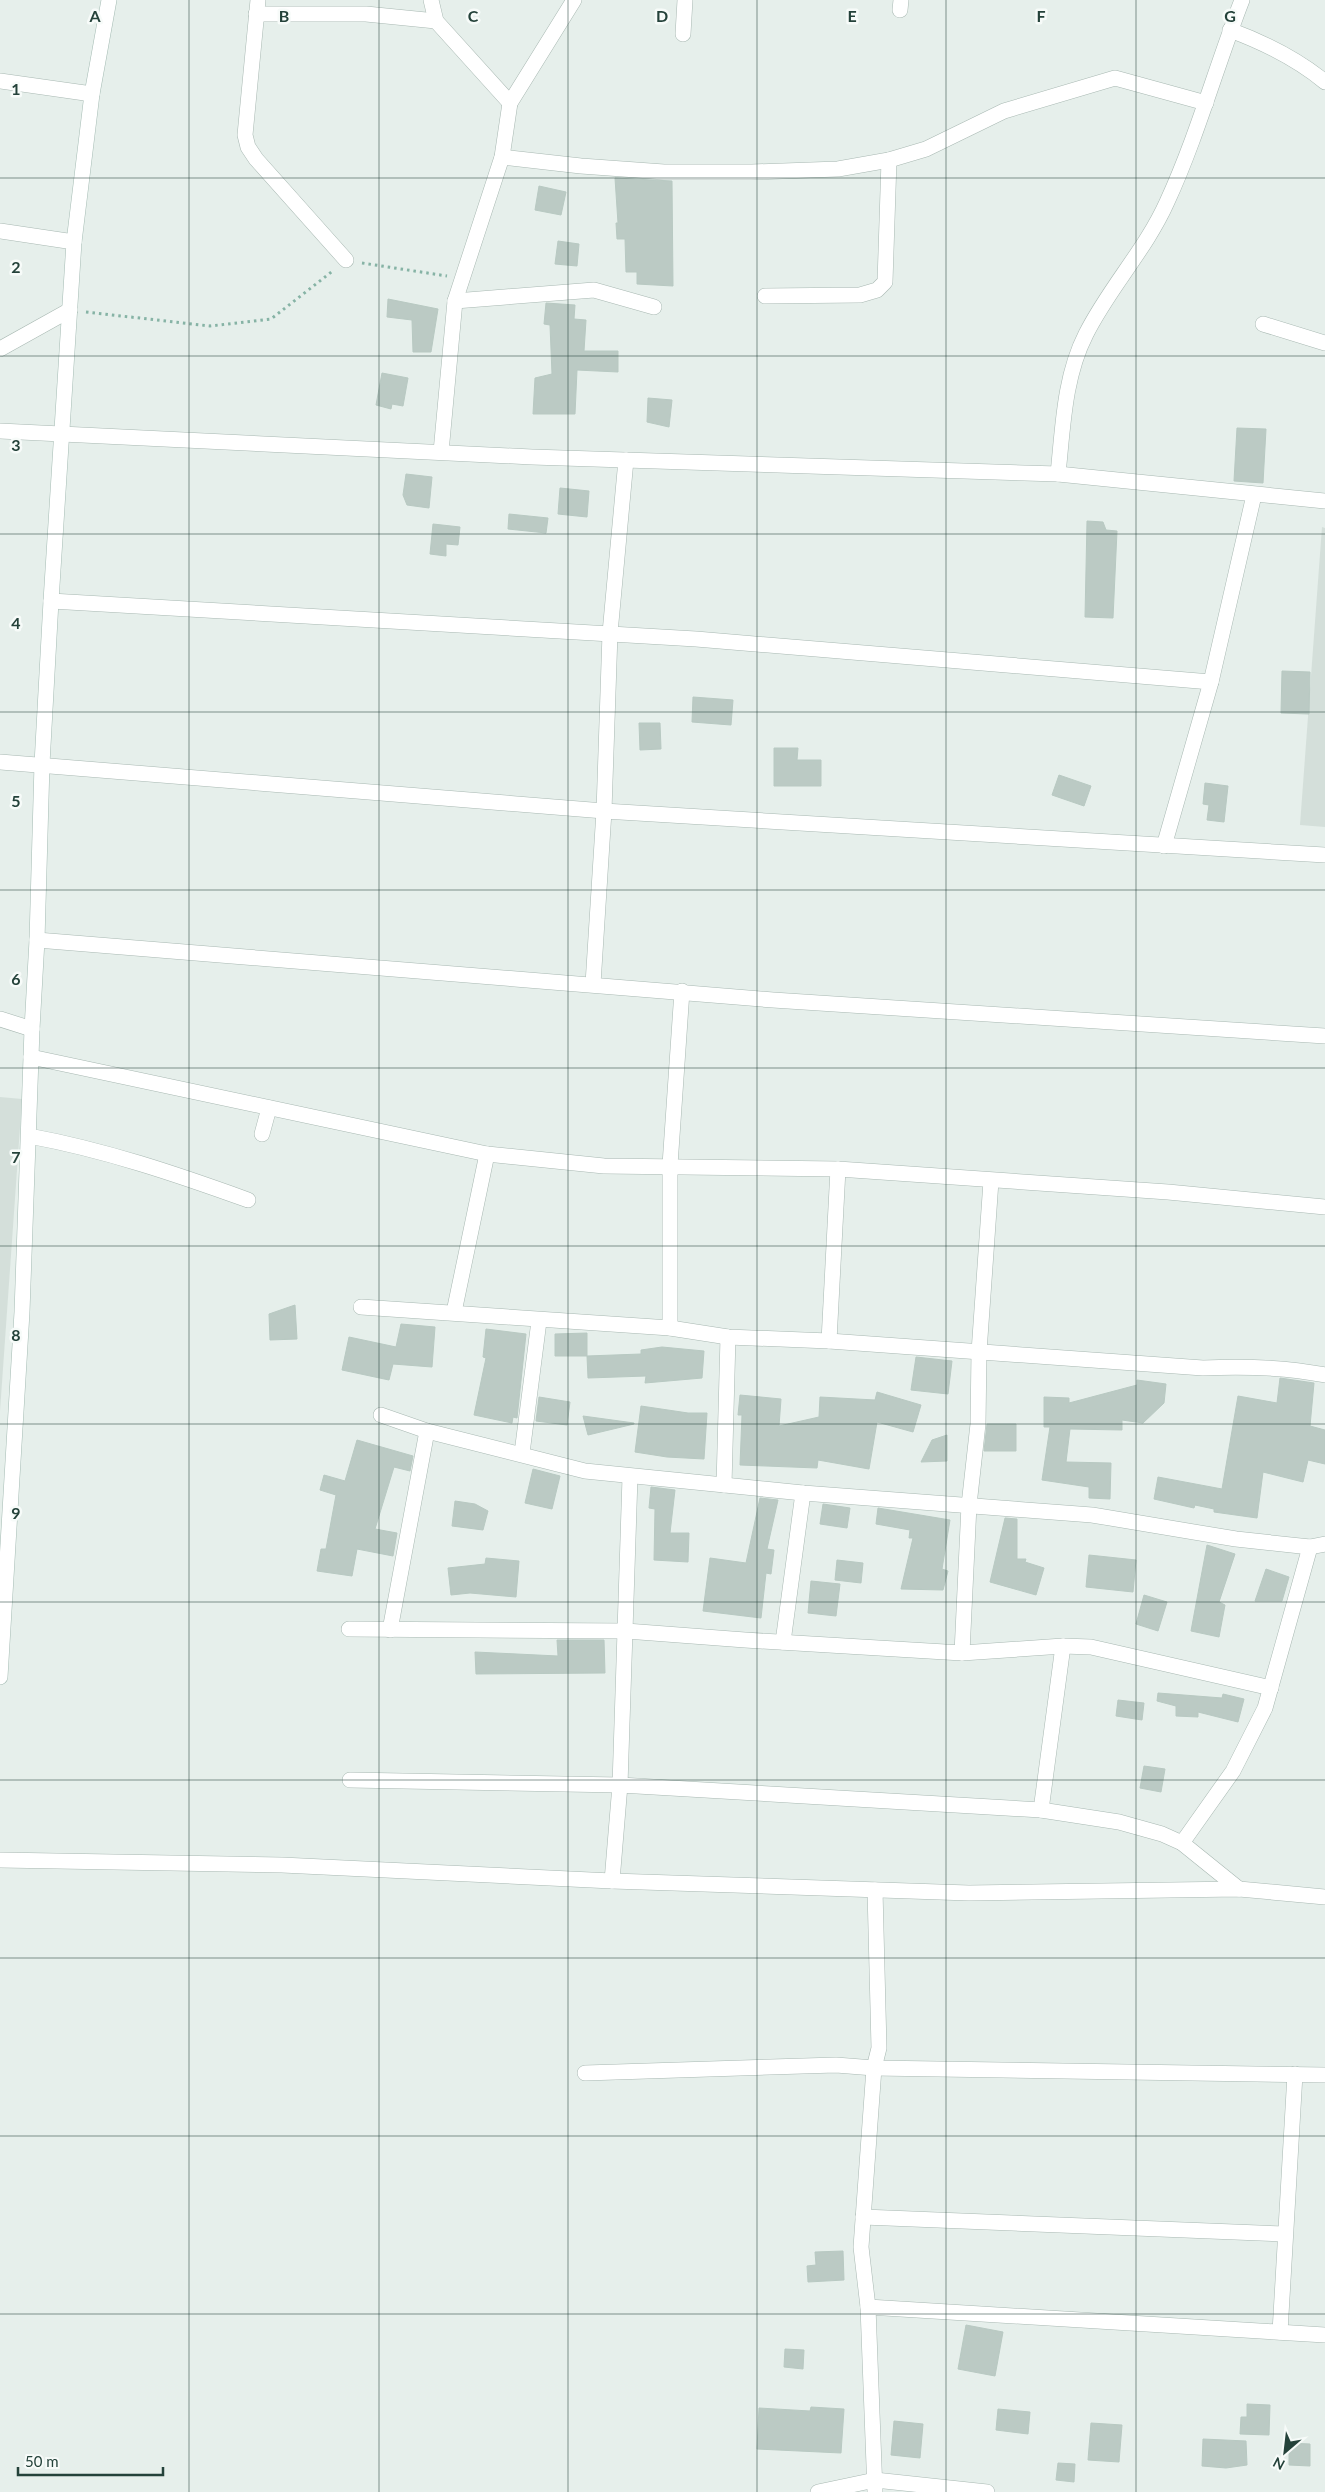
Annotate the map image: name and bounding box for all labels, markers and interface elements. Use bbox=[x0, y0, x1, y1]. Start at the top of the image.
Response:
text: A bbox=[88, 6, 101, 25]
text: B bbox=[279, 6, 289, 25]
text: C bbox=[468, 6, 479, 25]
text: D bbox=[656, 6, 668, 25]
text: E bbox=[847, 6, 857, 25]
text: F bbox=[1036, 6, 1046, 25]
text: G bbox=[1224, 6, 1236, 25]
text: 1 bbox=[11, 79, 21, 98]
text: 2 bbox=[11, 257, 21, 276]
text: 3 bbox=[11, 435, 21, 454]
text: 4 bbox=[11, 613, 21, 632]
text: 5 bbox=[11, 791, 21, 810]
text: 6 bbox=[11, 969, 21, 988]
text: 7 bbox=[11, 1147, 21, 1166]
text: 8 bbox=[11, 1325, 21, 1344]
text: 9 bbox=[11, 1503, 21, 1522]
north arrow bbox=[1260, 2427, 1310, 2477]
scale bar bbox=[18, 2444, 162, 2476]
text: 50 m bbox=[25, 2452, 59, 2470]
text: N bbox=[1270, 2454, 1287, 2474]

